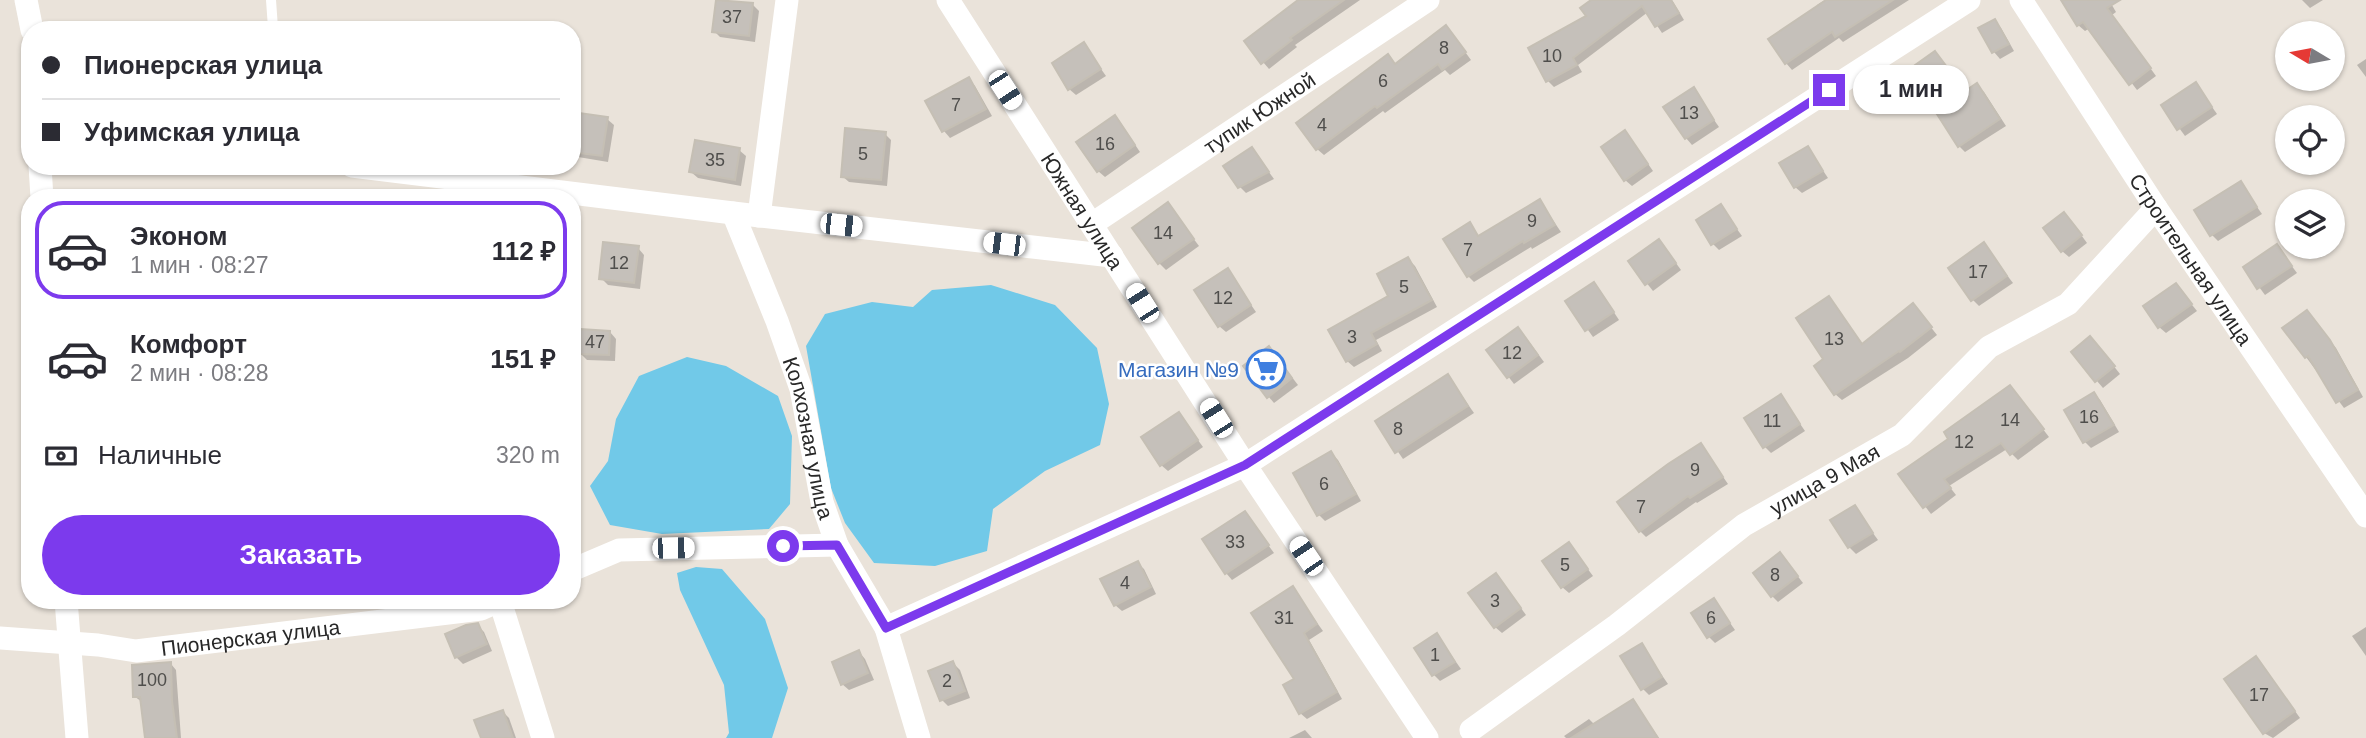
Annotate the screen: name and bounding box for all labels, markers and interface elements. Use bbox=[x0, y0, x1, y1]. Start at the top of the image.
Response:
house number: 37 bbox=[722, 7, 742, 27]
north arrow bbox=[2275, 21, 2345, 91]
map controls bbox=[2275, 21, 2345, 259]
house number: 8 bbox=[1439, 38, 1449, 58]
house number: 10 bbox=[1542, 46, 1562, 66]
text: Пионерская улица bbox=[84, 50, 322, 80]
callout: 1 мин bbox=[1854, 66, 1969, 114]
car bbox=[985, 67, 1026, 113]
street label: тупик Южной bbox=[1199, 67, 1319, 158]
house number: 6 bbox=[1378, 71, 1388, 91]
route end bbox=[1813, 74, 1845, 106]
text: 1 мин bbox=[1879, 76, 1943, 102]
house number: 7 bbox=[951, 95, 961, 115]
house number: 13 bbox=[1679, 103, 1699, 123]
button: locate bbox=[2275, 105, 2345, 175]
house number: 4 bbox=[1317, 115, 1327, 135]
text: Уфимская улица bbox=[84, 117, 300, 147]
house number: 16 bbox=[1095, 134, 1115, 154]
house number: 5 bbox=[858, 144, 868, 164]
street label: Южная улица bbox=[1037, 148, 1128, 273]
house number: 35 bbox=[705, 150, 725, 170]
street label: Строительная улица bbox=[2125, 169, 2257, 349]
button: layers bbox=[2275, 189, 2345, 259]
house number: 9 bbox=[1527, 211, 1537, 231]
car bbox=[820, 212, 863, 238]
icon: car bbox=[46, 219, 109, 282]
text: Эконом bbox=[130, 221, 228, 251]
house number: 14 bbox=[1153, 223, 1173, 243]
car bbox=[982, 231, 1027, 257]
text: 112 ₽ bbox=[492, 236, 556, 266]
house number: 7 bbox=[1463, 240, 1473, 260]
text: 1 мин · 08:27 bbox=[130, 252, 269, 278]
house number: 12 bbox=[609, 253, 629, 273]
house number: 17 bbox=[1968, 262, 1988, 282]
house number: 5 bbox=[1399, 277, 1409, 297]
car bbox=[1122, 280, 1163, 326]
house number: 12 bbox=[1213, 288, 1233, 308]
icon: car bbox=[46, 327, 109, 390]
house number: 3 bbox=[1347, 327, 1357, 347]
text: Комфорт bbox=[130, 329, 247, 359]
house number: 13 bbox=[1824, 329, 1844, 349]
house number: 47 bbox=[585, 332, 605, 352]
house number: 12 bbox=[1502, 343, 1522, 363]
text: 151 ₽ bbox=[490, 344, 556, 374]
supermarket icon: Магазин №9 bbox=[1245, 348, 1287, 390]
street label: Колхозная улица bbox=[779, 354, 839, 522]
place label: Магазин №9 bbox=[1118, 358, 1239, 381]
text: 2 мин · 08:28 bbox=[130, 360, 269, 386]
car bbox=[1196, 395, 1237, 441]
house number: 16 bbox=[2079, 407, 2099, 427]
house number: 14 bbox=[2000, 410, 2020, 430]
house number: 11 bbox=[1763, 411, 1781, 431]
house number: 8 bbox=[1393, 419, 1403, 439]
house number: 12 bbox=[1954, 432, 1974, 452]
icon: cash bbox=[42, 437, 80, 475]
street label: улица 9 Мая bbox=[1766, 439, 1883, 519]
text: Наличные bbox=[98, 440, 222, 470]
text: 320 m bbox=[496, 442, 560, 468]
house number: 9 bbox=[1690, 460, 1700, 480]
house number: 6 bbox=[1319, 474, 1329, 494]
house number: 7 bbox=[1636, 497, 1646, 517]
button: Заказать bbox=[42, 515, 560, 595]
route start bbox=[767, 530, 799, 562]
house number: 33 bbox=[1225, 532, 1245, 552]
car bbox=[1286, 533, 1327, 579]
car bbox=[652, 537, 695, 559]
house number: 5 bbox=[1560, 555, 1570, 575]
house number: 8 bbox=[1770, 565, 1780, 585]
house number: 4 bbox=[1120, 573, 1130, 593]
house number: 3 bbox=[1490, 591, 1500, 611]
house number: 31 bbox=[1274, 608, 1294, 628]
house number: 6 bbox=[1706, 608, 1716, 628]
street label: Пионерская улица bbox=[160, 615, 342, 659]
house number: 1 bbox=[1430, 645, 1440, 665]
house number: 100 bbox=[137, 670, 167, 690]
house number: 2 bbox=[942, 671, 952, 691]
house number: 17 bbox=[2249, 685, 2269, 705]

